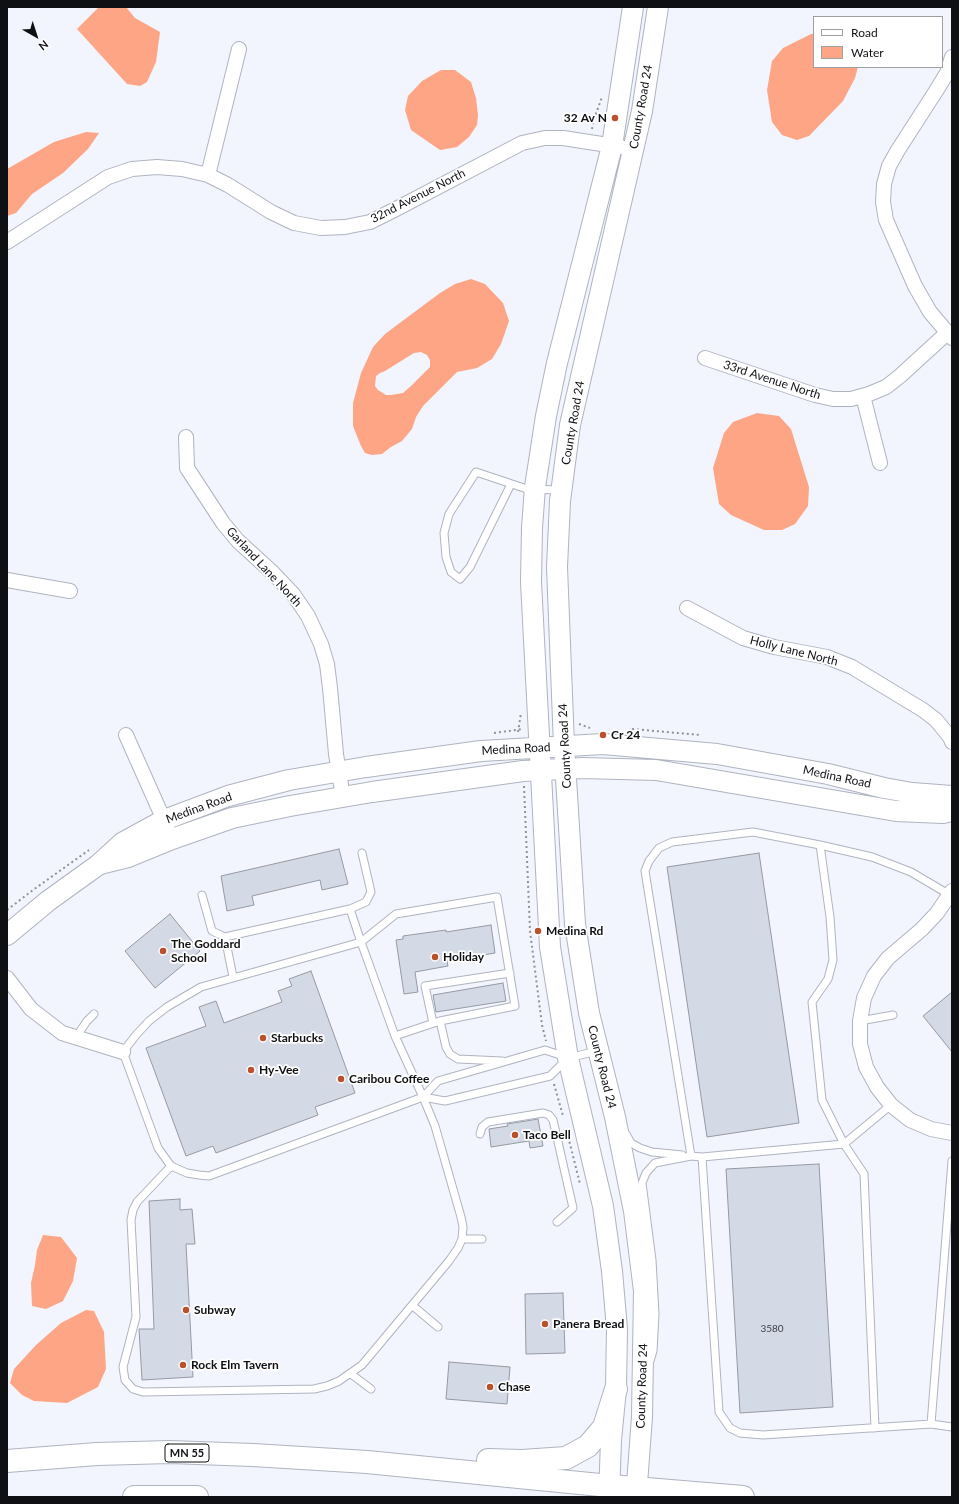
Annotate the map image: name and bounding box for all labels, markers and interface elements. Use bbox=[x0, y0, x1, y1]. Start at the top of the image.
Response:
north arrow bbox=[16, 16, 56, 56]
legend bbox=[813, 16, 943, 68]
text: Road bbox=[851, 25, 878, 40]
text: N bbox=[36, 38, 51, 53]
text: Water bbox=[851, 45, 884, 60]
street label: County Road 24 bbox=[627, 64, 655, 150]
place label: 32 Av N bbox=[564, 111, 607, 125]
marker: 32 Av N bbox=[610, 113, 620, 123]
street label: 32nd Avenue North bbox=[368, 166, 468, 226]
street label: 33rd Avenue North bbox=[721, 357, 823, 403]
street label: County Road 24 bbox=[559, 380, 587, 466]
street label: Garland Lane North bbox=[223, 524, 305, 610]
street label: Holly Lane North bbox=[749, 633, 839, 669]
street label: County Road 24 bbox=[556, 703, 574, 789]
place label: Cr 24 bbox=[611, 728, 640, 742]
marker: Cr 24 bbox=[598, 730, 608, 740]
street label: Medina Road bbox=[481, 740, 551, 758]
street label: Medina Road bbox=[802, 763, 872, 791]
street label: Medina Road bbox=[164, 789, 234, 827]
place label: Medina Rd bbox=[546, 924, 603, 938]
marker: Medina Rd bbox=[533, 926, 543, 936]
place label: The Goddard School bbox=[171, 937, 241, 965]
marker: The Goddard School bbox=[158, 946, 168, 956]
place label: Holiday bbox=[443, 950, 484, 964]
marker: Holiday bbox=[430, 952, 440, 962]
street label: County Road 24 bbox=[585, 1024, 619, 1110]
place label: Starbucks bbox=[271, 1031, 323, 1045]
marker: Starbucks bbox=[258, 1033, 268, 1043]
place label: Hy-Vee bbox=[259, 1063, 299, 1077]
marker: Hy-Vee bbox=[246, 1065, 256, 1075]
place label: Caribou Coffee bbox=[349, 1072, 429, 1086]
marker: Caribou Coffee bbox=[336, 1074, 346, 1084]
place label: Taco Bell bbox=[523, 1128, 571, 1142]
marker: Taco Bell bbox=[510, 1130, 520, 1140]
place label: Subway bbox=[194, 1303, 236, 1317]
marker: Subway bbox=[181, 1305, 191, 1315]
place label: Panera Bread bbox=[553, 1317, 624, 1331]
marker: Panera Bread bbox=[540, 1319, 550, 1329]
house number: 3580 bbox=[760, 1323, 784, 1335]
street label: County Road 24 bbox=[633, 1343, 651, 1429]
place label: Rock Elm Tavern bbox=[191, 1358, 279, 1372]
marker: Rock Elm Tavern bbox=[178, 1360, 188, 1370]
place label: Chase bbox=[498, 1380, 530, 1394]
marker: Chase bbox=[485, 1382, 495, 1392]
road number: MN 55 bbox=[165, 1444, 209, 1462]

